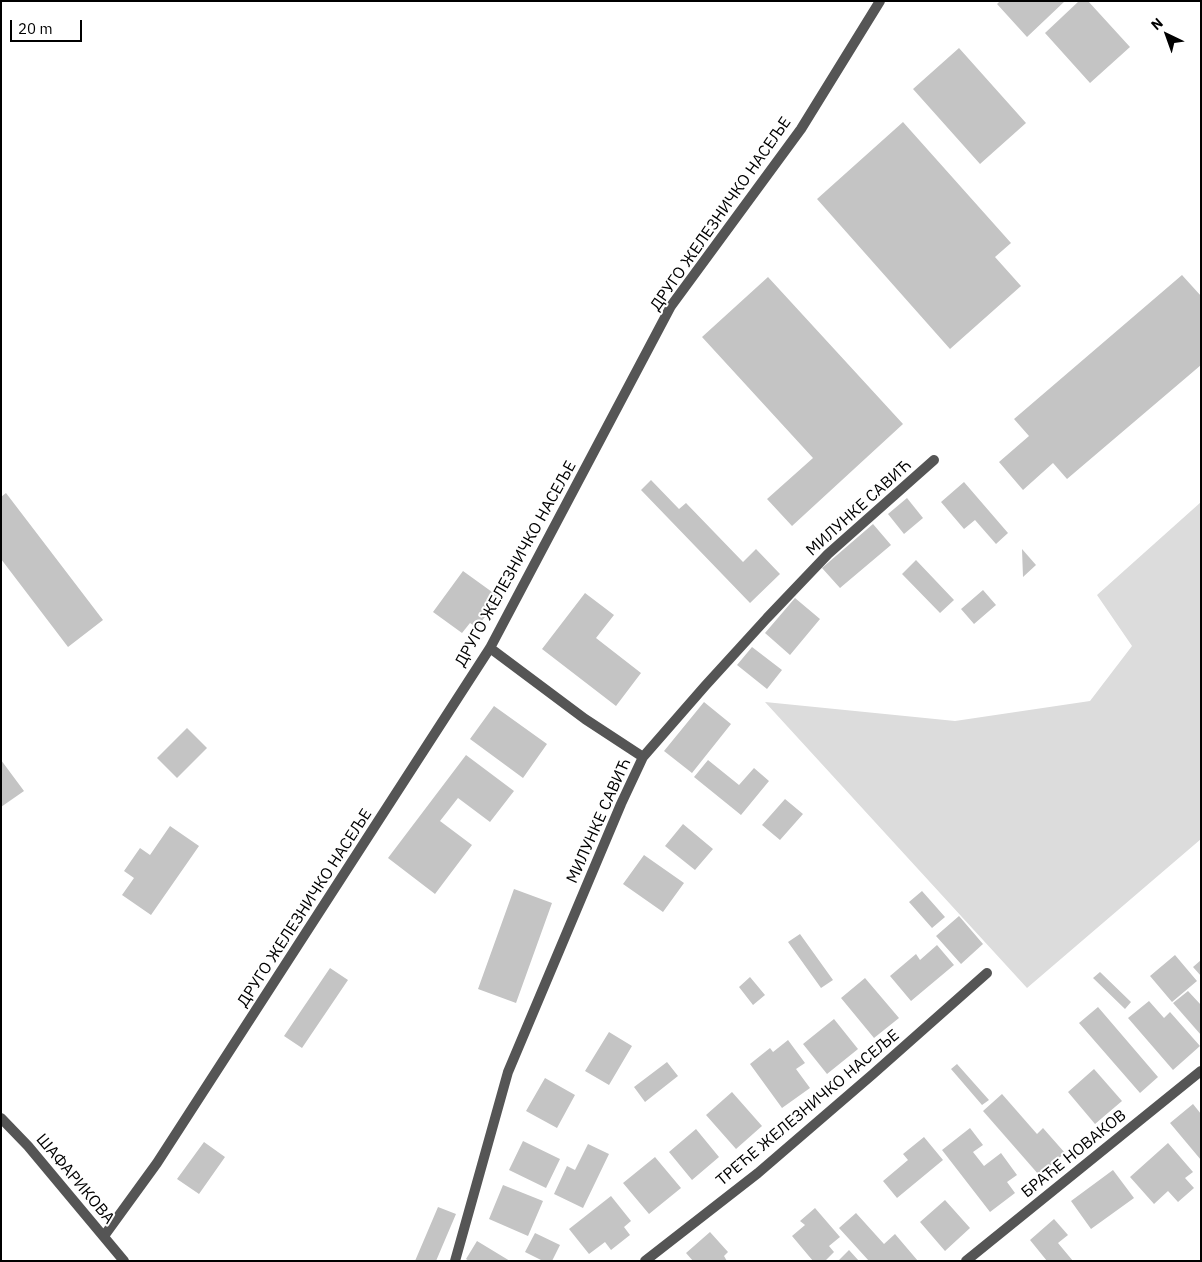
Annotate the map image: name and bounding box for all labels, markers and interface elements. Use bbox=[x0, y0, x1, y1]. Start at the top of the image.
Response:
scale bar bbox=[12, 10, 85, 42]
north arrow bbox=[1142, 10, 1192, 60]
text: N bbox=[1147, 14, 1167, 34]
text: 20 m bbox=[18, 19, 53, 38]
street label: ДРУГО ЖЕЛЕЗНИЧКО НАСЕЉЕ bbox=[647, 113, 795, 315]
street label: МИЛУНКЕ САВИЋ bbox=[803, 456, 915, 560]
street label: ДРУГО ЖЕЛЕЗНИЧКО НАСЕЉЕ bbox=[451, 458, 581, 670]
street label: МИЛУНКЕ САВИЋ bbox=[563, 756, 635, 886]
street label: ДРУГО ЖЕЛЕЗНИЧКО НАСЕЉЕ bbox=[234, 805, 376, 1011]
street label: ТРЕЋЕ ЖЕЛЕЗНИЧКО НАСЕЉЕ bbox=[713, 1026, 903, 1190]
street label: БРАЋЕ НОВАКОВ bbox=[1018, 1106, 1130, 1202]
street label: ШАФАРИКОВА bbox=[32, 1130, 118, 1228]

